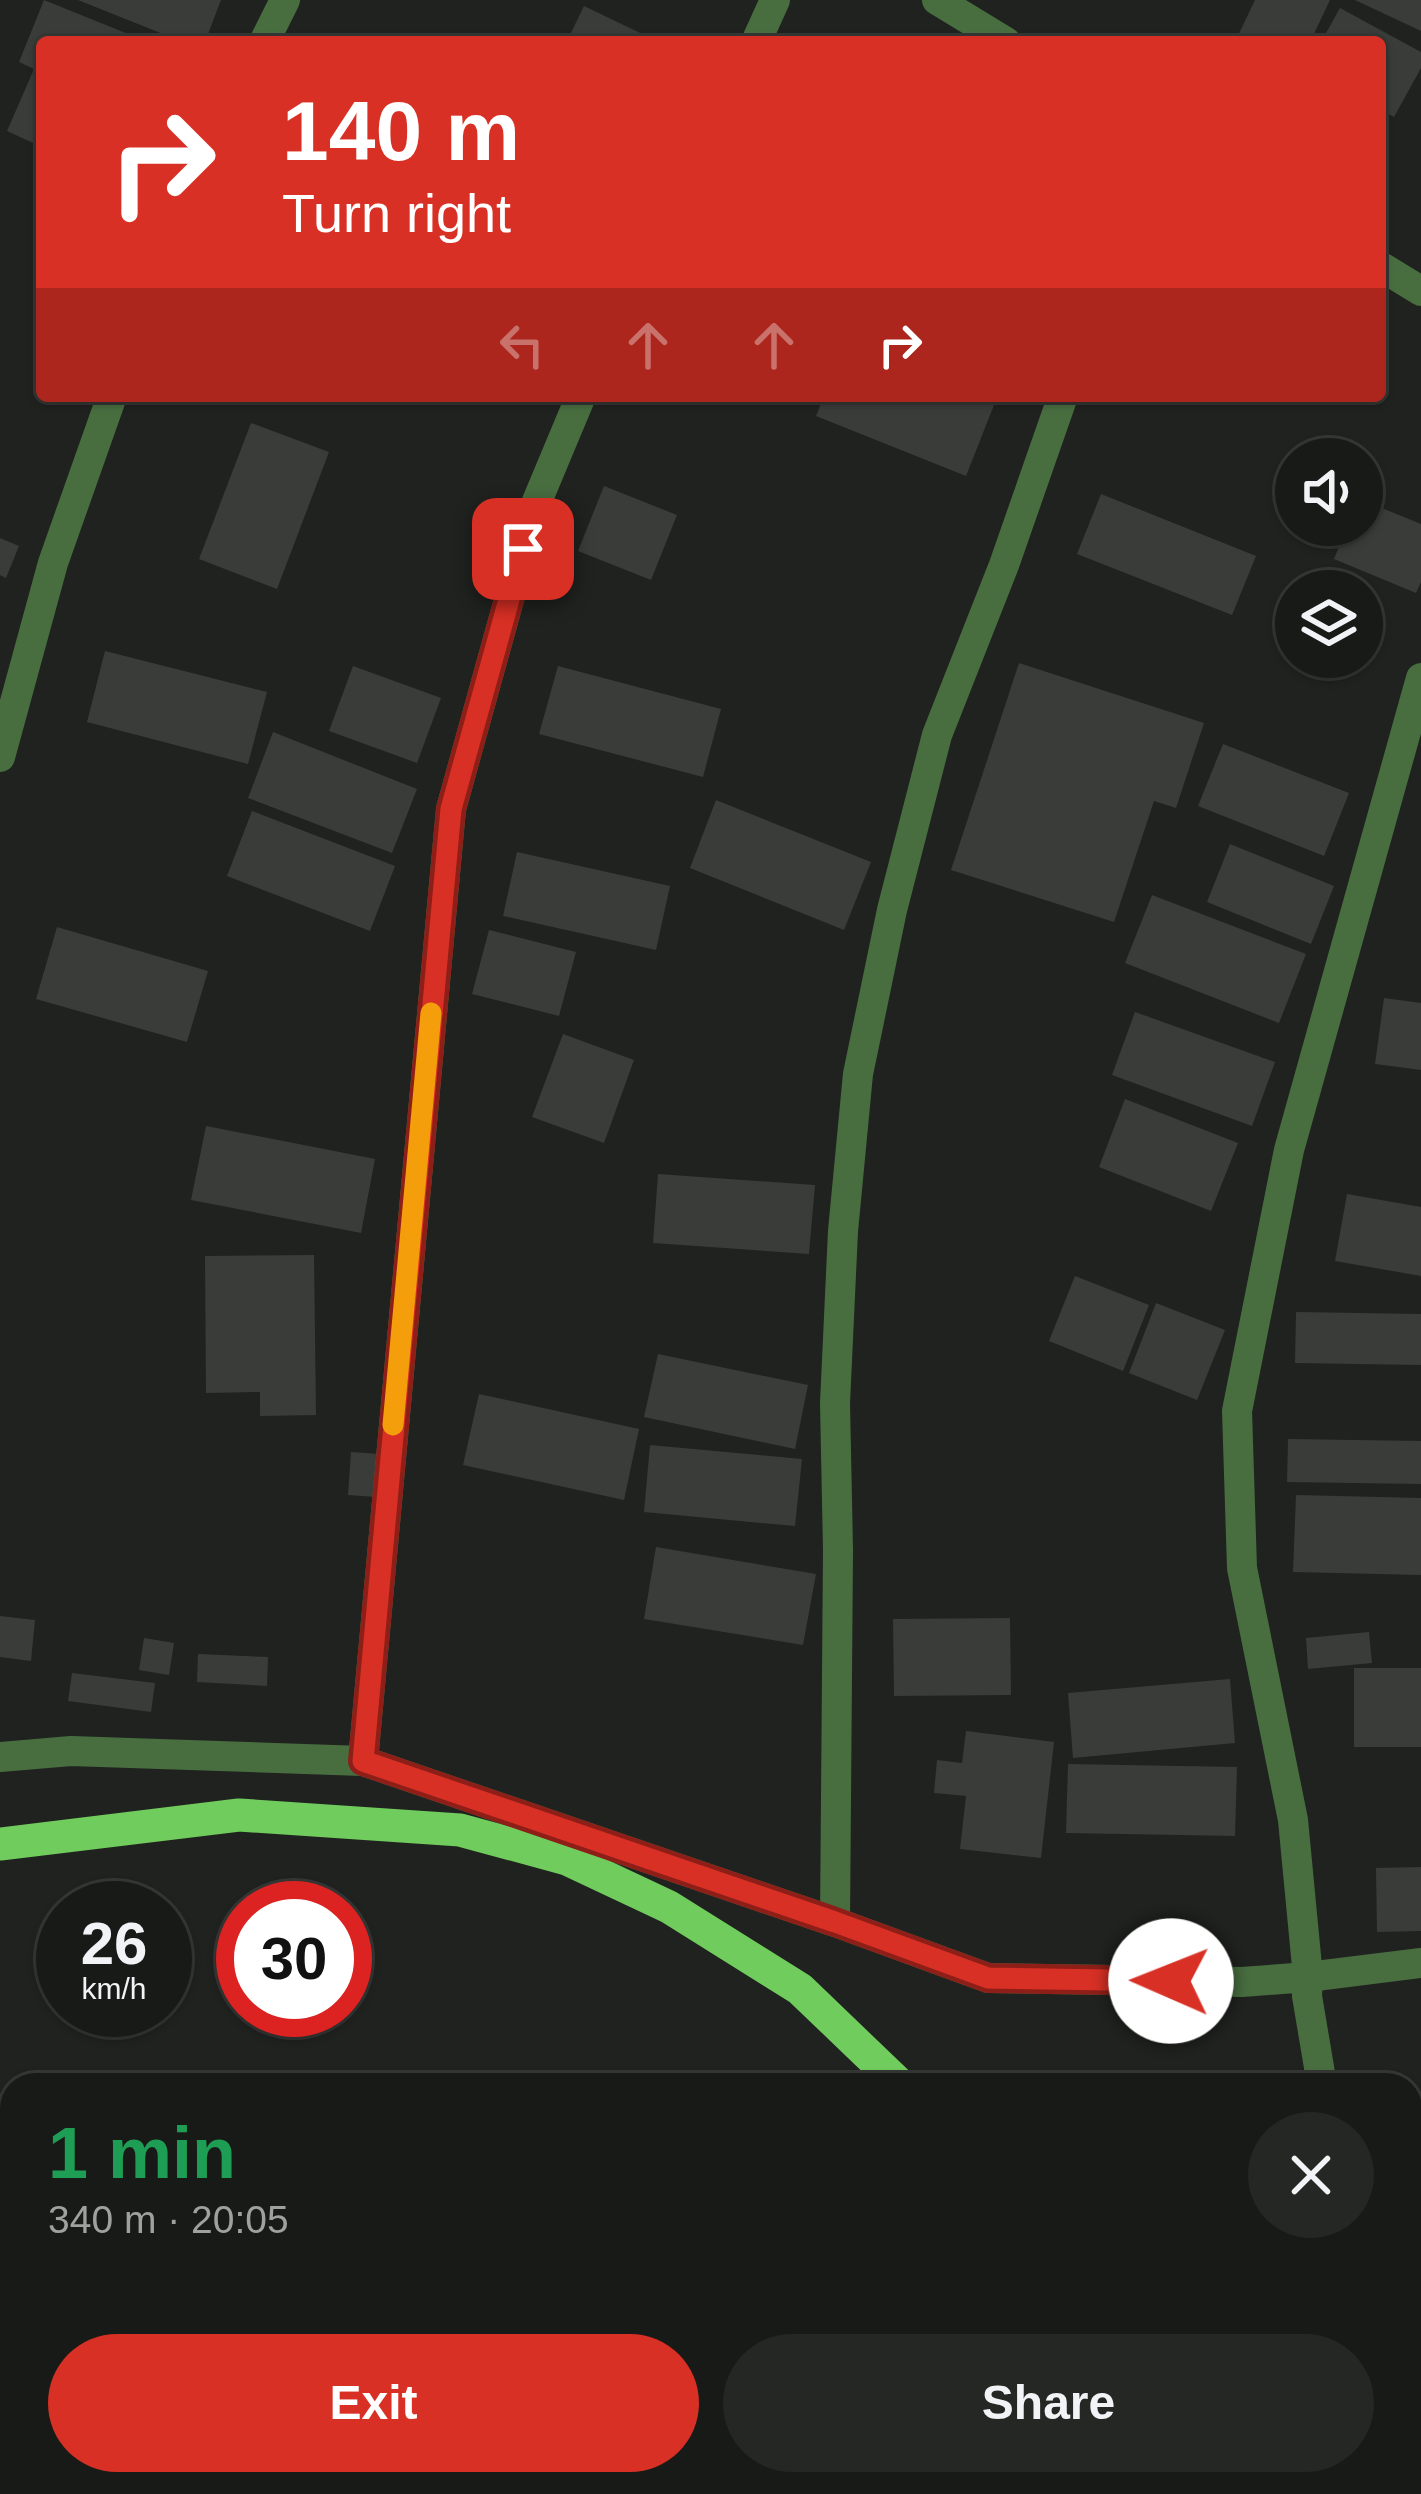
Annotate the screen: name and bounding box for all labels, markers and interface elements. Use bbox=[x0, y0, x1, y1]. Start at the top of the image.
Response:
icon: right bbox=[84, 84, 240, 240]
text: 140 m bbox=[282, 84, 520, 178]
text: Turn right bbox=[282, 183, 511, 243]
icon: left bbox=[489, 312, 555, 378]
icon: ahead bbox=[615, 312, 681, 378]
icon: ahead bbox=[741, 312, 807, 378]
icon: right bbox=[867, 312, 933, 378]
map controls bbox=[1275, 438, 1383, 678]
button: sound bbox=[1275, 438, 1383, 546]
pin bbox=[472, 498, 574, 600]
icon: arrive bbox=[490, 516, 556, 582]
button: layers bbox=[1275, 570, 1383, 678]
speed limit sign: 30 bbox=[216, 1881, 372, 2037]
text: 26 bbox=[81, 1910, 147, 1977]
position arrow bbox=[1108, 1918, 1234, 2044]
text: km/h bbox=[81, 1972, 147, 2005]
button: close bbox=[1248, 2112, 1374, 2238]
text: 1 min bbox=[48, 2113, 236, 2193]
text: 340 m · 20:05 bbox=[48, 2198, 289, 2241]
button: Exit bbox=[48, 2334, 699, 2472]
button: Share bbox=[723, 2334, 1374, 2472]

